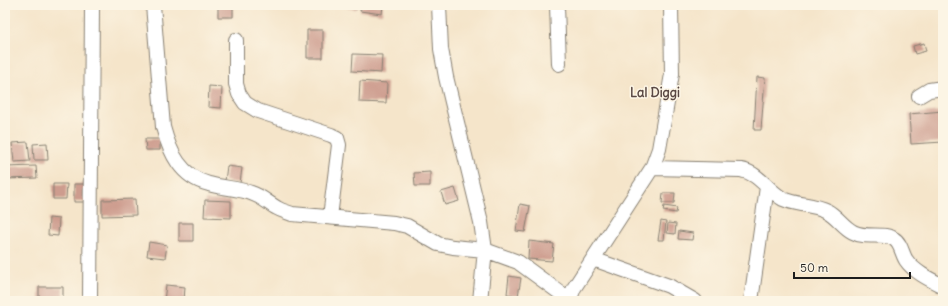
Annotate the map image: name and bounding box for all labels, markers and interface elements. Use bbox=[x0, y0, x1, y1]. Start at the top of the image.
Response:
district label: Lal Diggi bbox=[630, 84, 680, 101]
scale bar bbox=[794, 254, 910, 280]
text: 50 m bbox=[800, 260, 829, 275]

